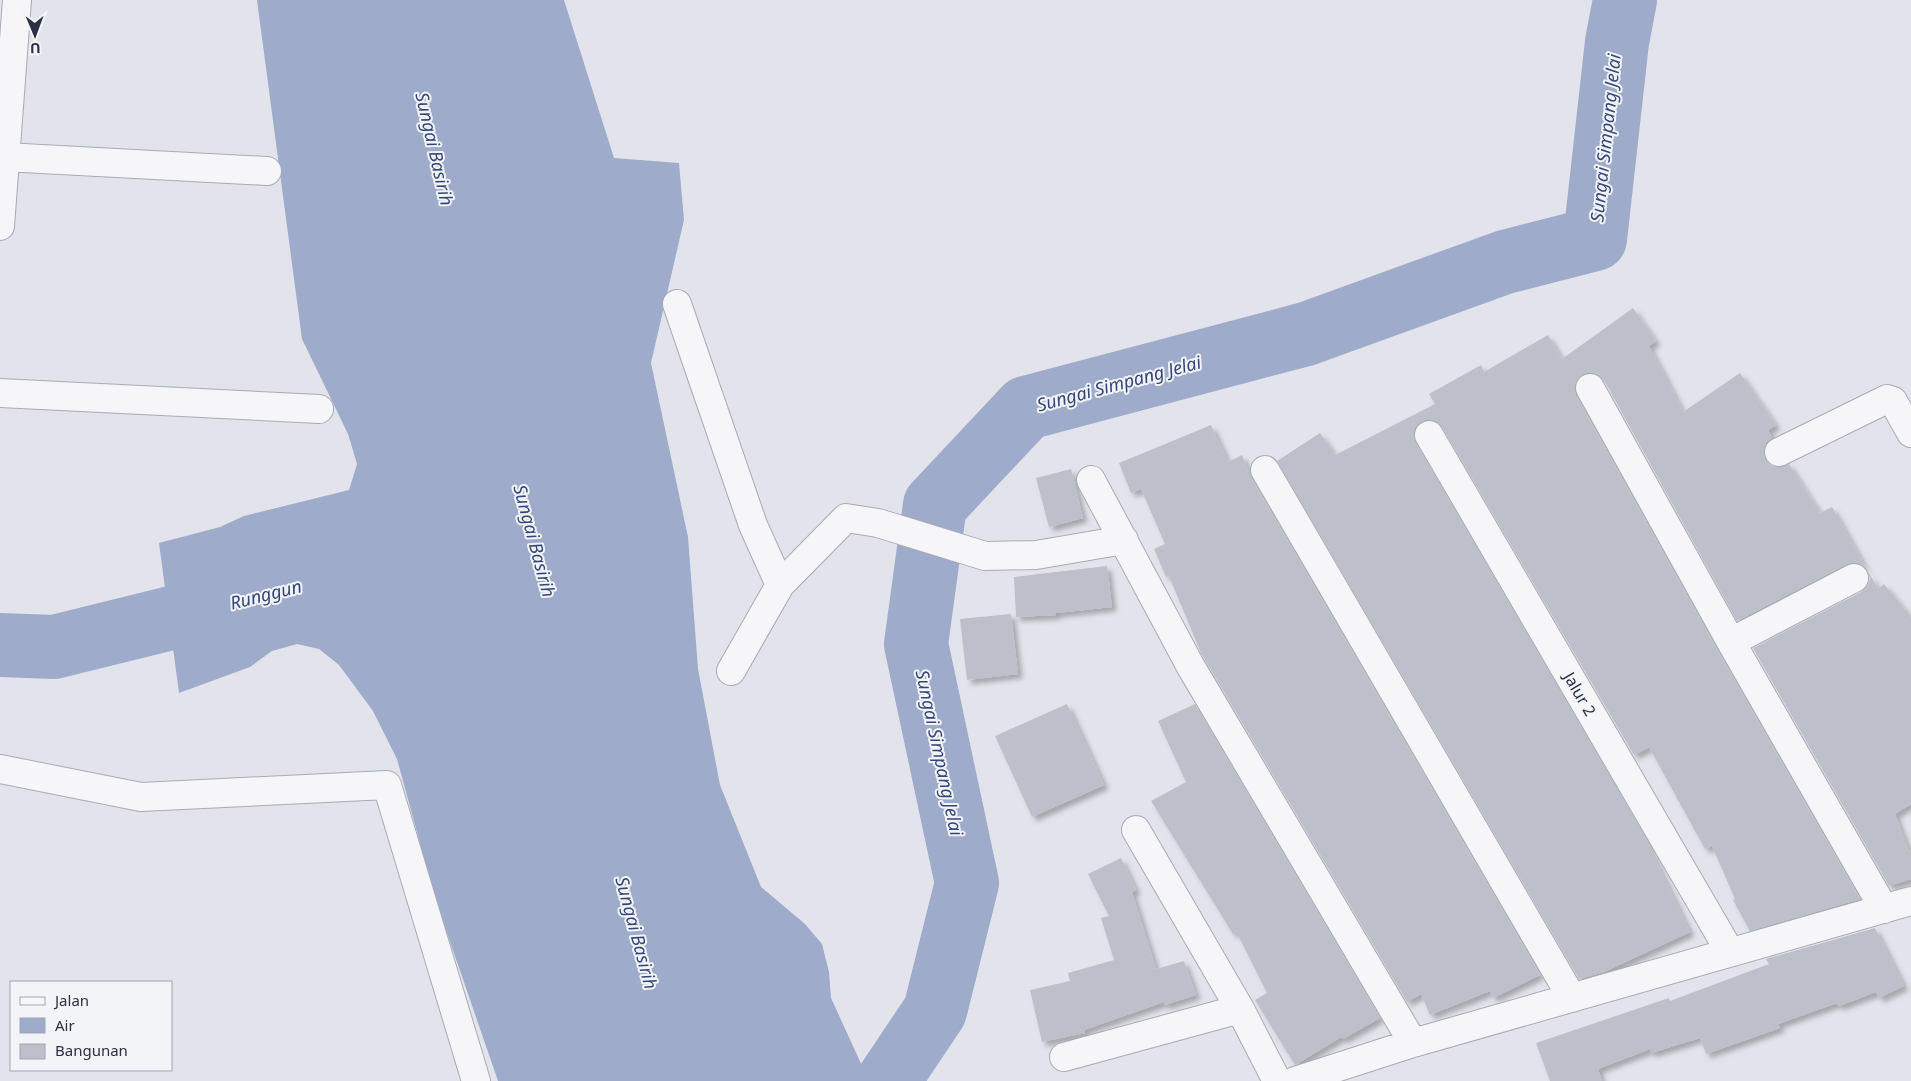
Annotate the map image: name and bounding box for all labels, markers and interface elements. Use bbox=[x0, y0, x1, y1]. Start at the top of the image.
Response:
north arrow bbox=[10, 10, 60, 60]
text: U bbox=[30, 39, 41, 58]
water label: Sungai Simpang Jelai bbox=[1584, 52, 1626, 223]
water label: Sungai Basirih bbox=[410, 90, 460, 208]
water label: Sungai Simpang Jelai bbox=[1034, 349, 1204, 416]
water label: Sungai Basirih bbox=[508, 482, 562, 600]
water label: Runggun bbox=[228, 574, 304, 614]
street label: Jalur 2 bbox=[1558, 666, 1601, 720]
water label: Sungai Simpang Jelai bbox=[911, 668, 969, 838]
water label: Sungai Basirih bbox=[610, 874, 664, 992]
legend bbox=[10, 981, 172, 1071]
text: Jalan bbox=[53, 990, 89, 1010]
text: Air bbox=[55, 1015, 75, 1035]
text: Bangunan bbox=[55, 1040, 128, 1060]

